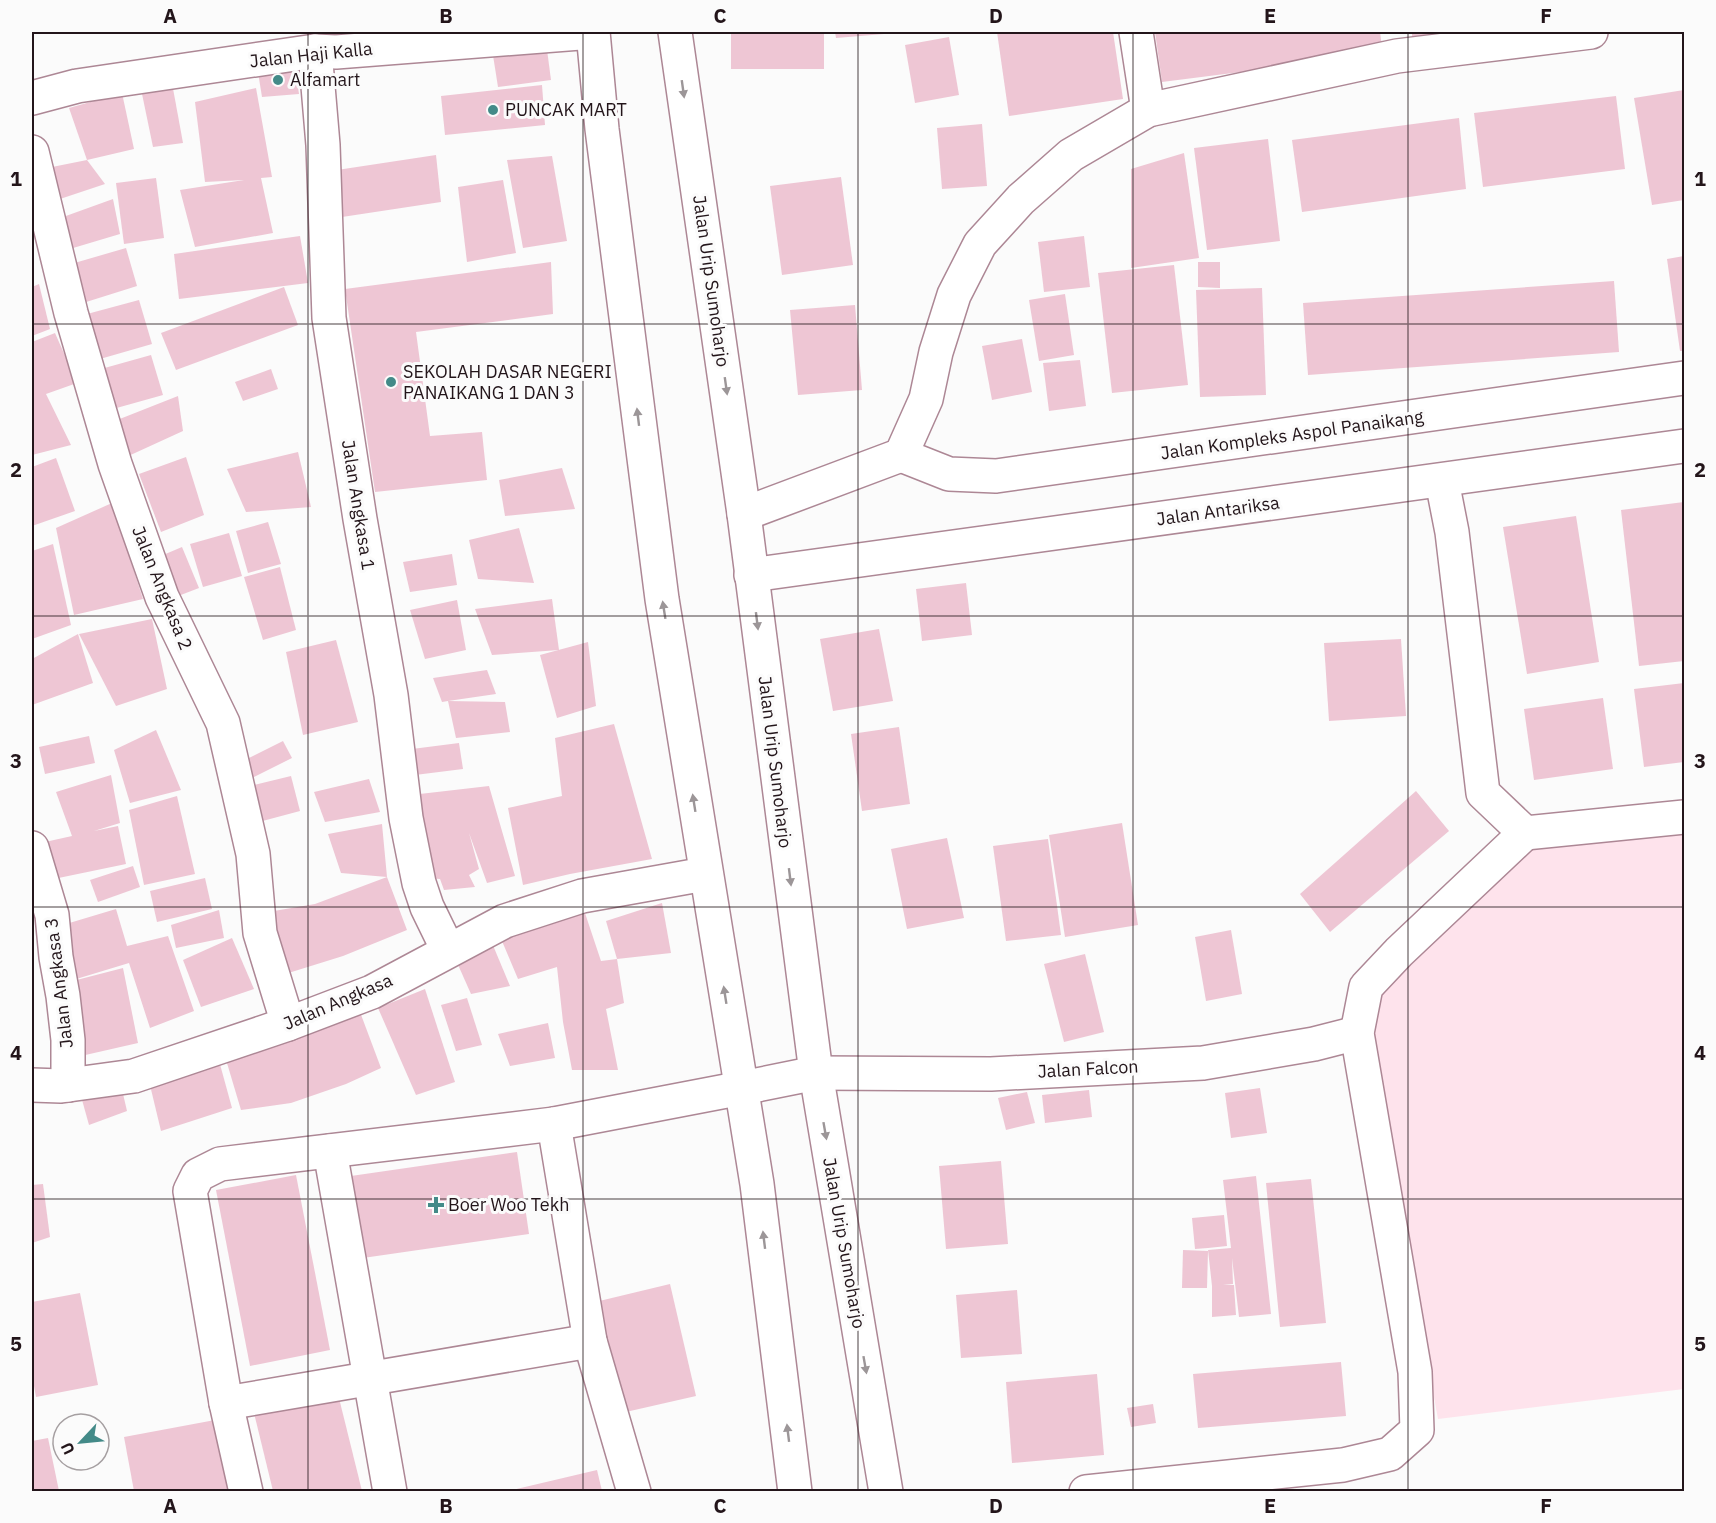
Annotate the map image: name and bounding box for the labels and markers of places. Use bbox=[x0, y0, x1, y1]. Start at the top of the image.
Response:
place label: Alfamart bbox=[290, 68, 360, 91]
marker: Alfamart bbox=[271, 73, 285, 87]
place label: PUNCAK MART bbox=[505, 98, 627, 121]
marker: PUNCAK MART bbox=[486, 103, 500, 117]
place label: SEKOLAH DASAR NEGERI PANAIKANG 1 DAN 3 bbox=[403, 360, 612, 404]
marker: SEKOLAH DASAR NEGERI PANAIKANG 1 DAN 3 bbox=[384, 375, 398, 389]
place label: Boer Woo Tekh bbox=[448, 1193, 569, 1216]
marker: Boer Woo Tekh bbox=[429, 1198, 443, 1212]

